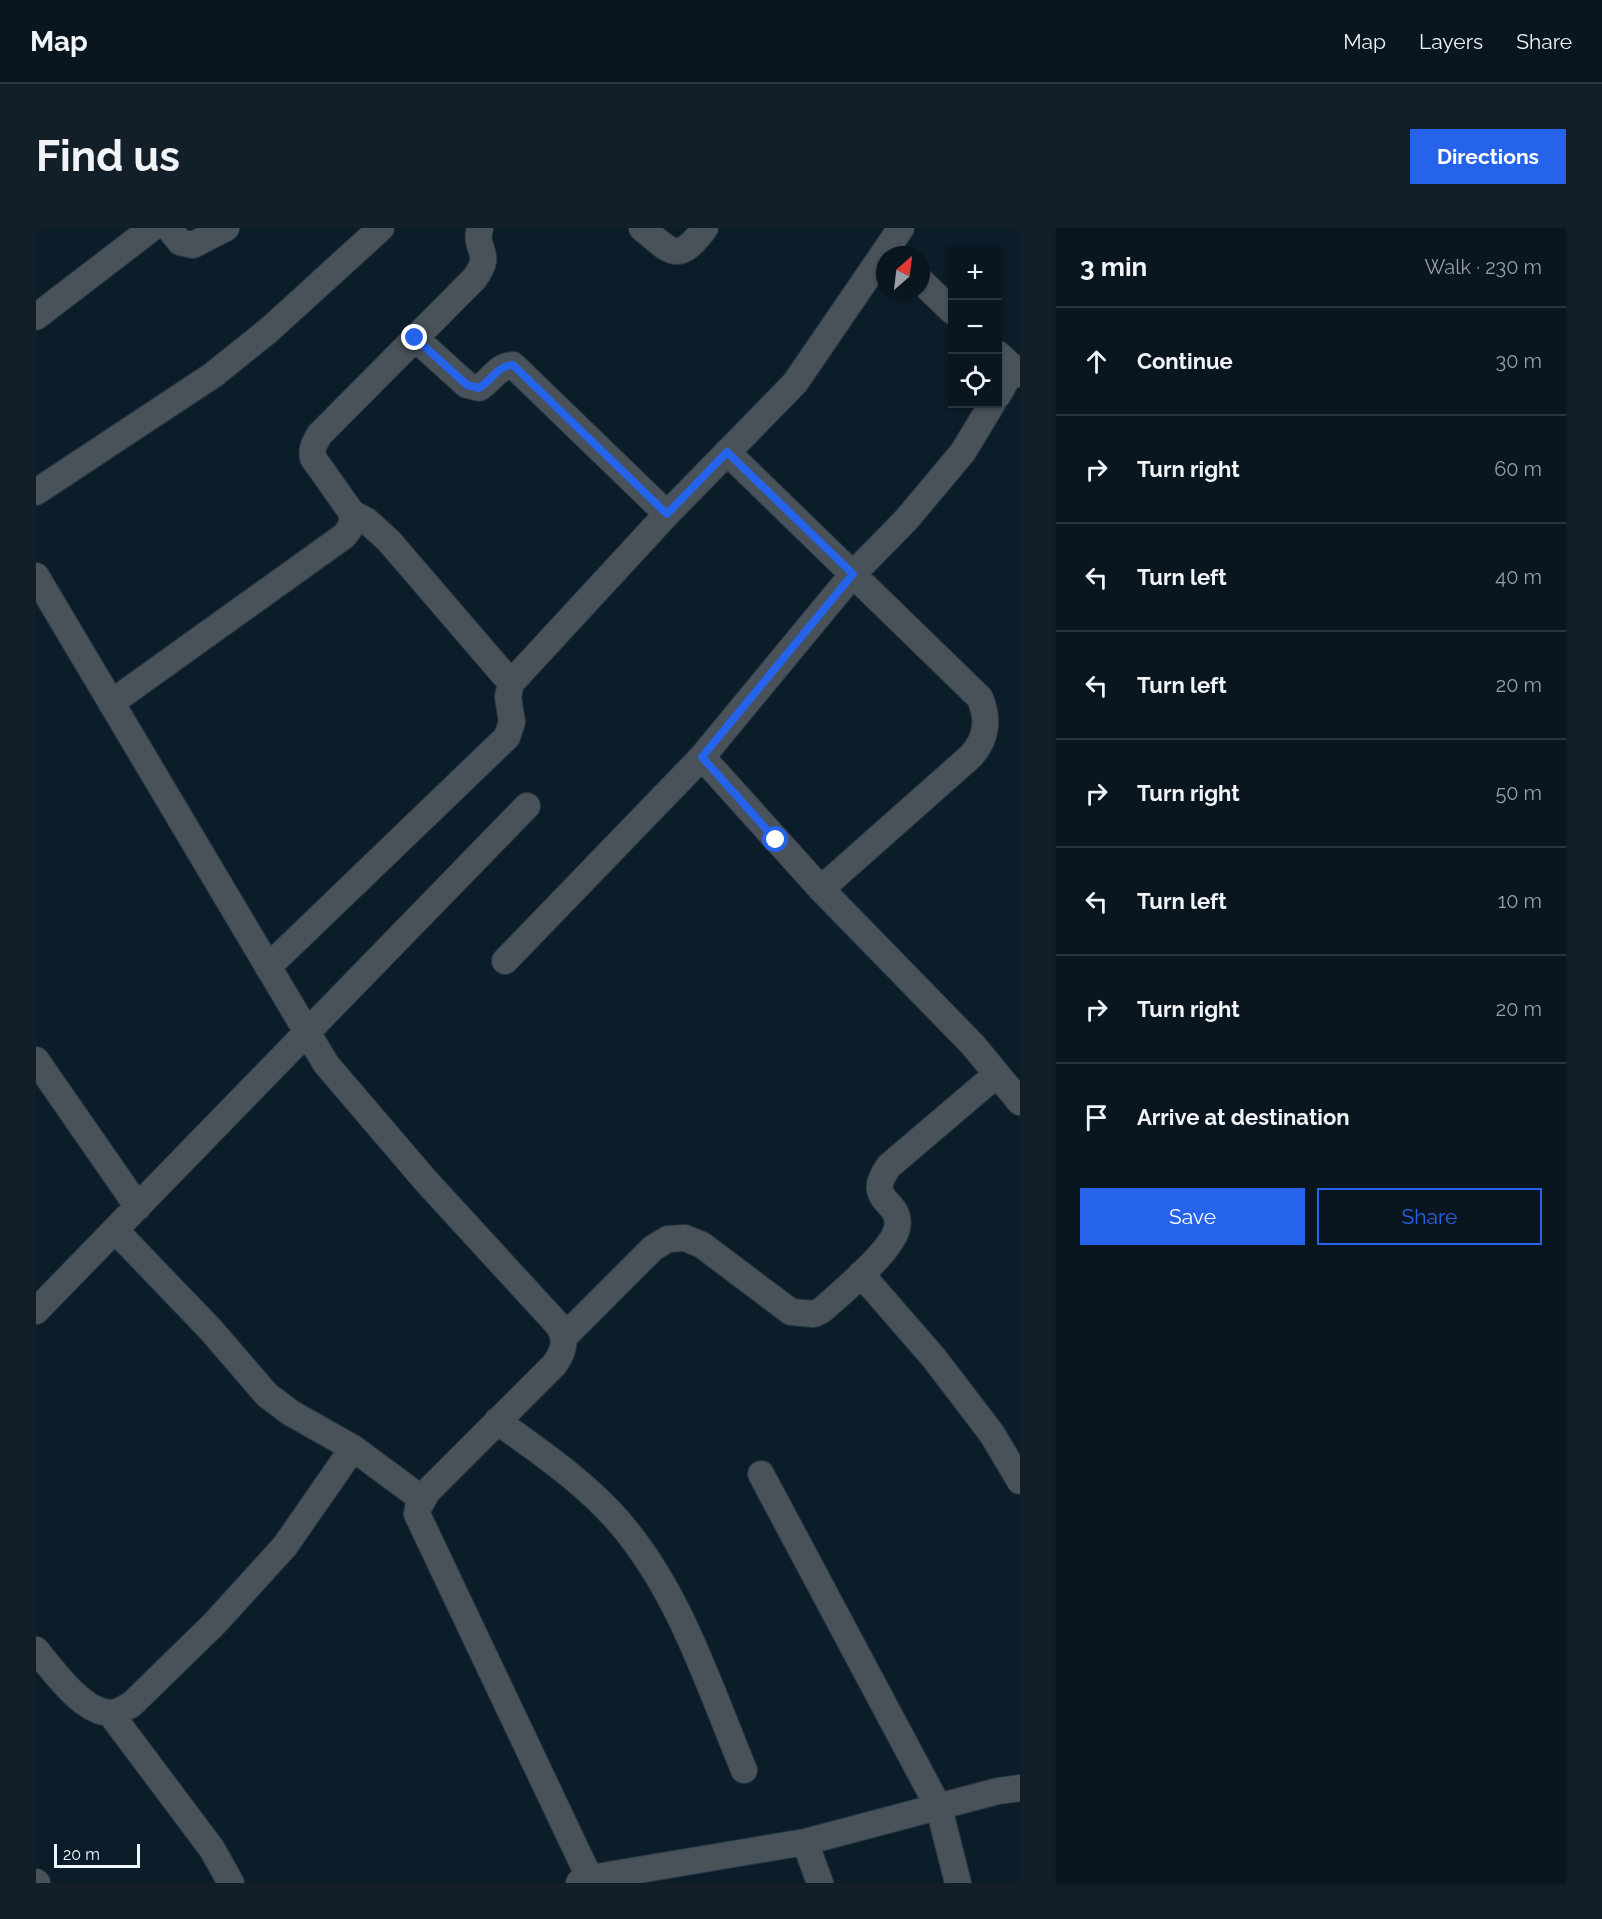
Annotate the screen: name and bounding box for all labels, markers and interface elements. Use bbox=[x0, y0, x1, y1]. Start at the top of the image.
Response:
text: Map bbox=[30, 25, 88, 58]
text: Map bbox=[1343, 29, 1386, 54]
text: Layers bbox=[1419, 29, 1483, 54]
text: Share bbox=[1516, 29, 1572, 54]
button: Directions bbox=[1410, 129, 1566, 184]
text: Find us bbox=[36, 132, 180, 181]
north arrow bbox=[876, 246, 930, 300]
map controls bbox=[948, 246, 1002, 408]
button: + bbox=[948, 246, 1002, 300]
text: 3 min bbox=[1080, 252, 1147, 282]
text: Walk · 230 m bbox=[1424, 255, 1542, 279]
button: − bbox=[948, 300, 1002, 354]
route end bbox=[401, 324, 427, 350]
icon: ahead bbox=[1080, 345, 1113, 378]
text: Continue bbox=[1137, 348, 1233, 374]
text: 30 m bbox=[1496, 349, 1542, 373]
button: locate bbox=[948, 354, 1002, 408]
icon: right bbox=[1080, 453, 1113, 486]
text: Turn right bbox=[1137, 456, 1240, 482]
text: 60 m bbox=[1494, 457, 1542, 481]
icon: left bbox=[1080, 561, 1113, 594]
text: Turn left bbox=[1137, 564, 1227, 590]
text: 40 m bbox=[1495, 565, 1542, 589]
icon: left bbox=[1080, 669, 1113, 702]
text: Turn left bbox=[1137, 672, 1227, 698]
text: 20 m bbox=[1496, 673, 1542, 697]
icon: right bbox=[1080, 777, 1113, 810]
text: Turn right bbox=[1137, 780, 1240, 806]
text: 50 m bbox=[1495, 781, 1542, 805]
route start bbox=[762, 826, 788, 852]
icon: left bbox=[1080, 885, 1113, 918]
text: Turn left bbox=[1137, 888, 1227, 914]
text: 10 m bbox=[1498, 889, 1542, 913]
icon: right bbox=[1080, 993, 1113, 1026]
text: Turn right bbox=[1137, 996, 1240, 1022]
text: 20 m bbox=[1496, 997, 1542, 1021]
icon: arrive bbox=[1080, 1101, 1113, 1134]
text: Arrive at destination bbox=[1137, 1104, 1350, 1130]
button: Save bbox=[1080, 1188, 1305, 1245]
button: Share bbox=[1317, 1188, 1542, 1245]
scale bar bbox=[54, 1841, 140, 1868]
text: 20 m bbox=[63, 1845, 100, 1864]

